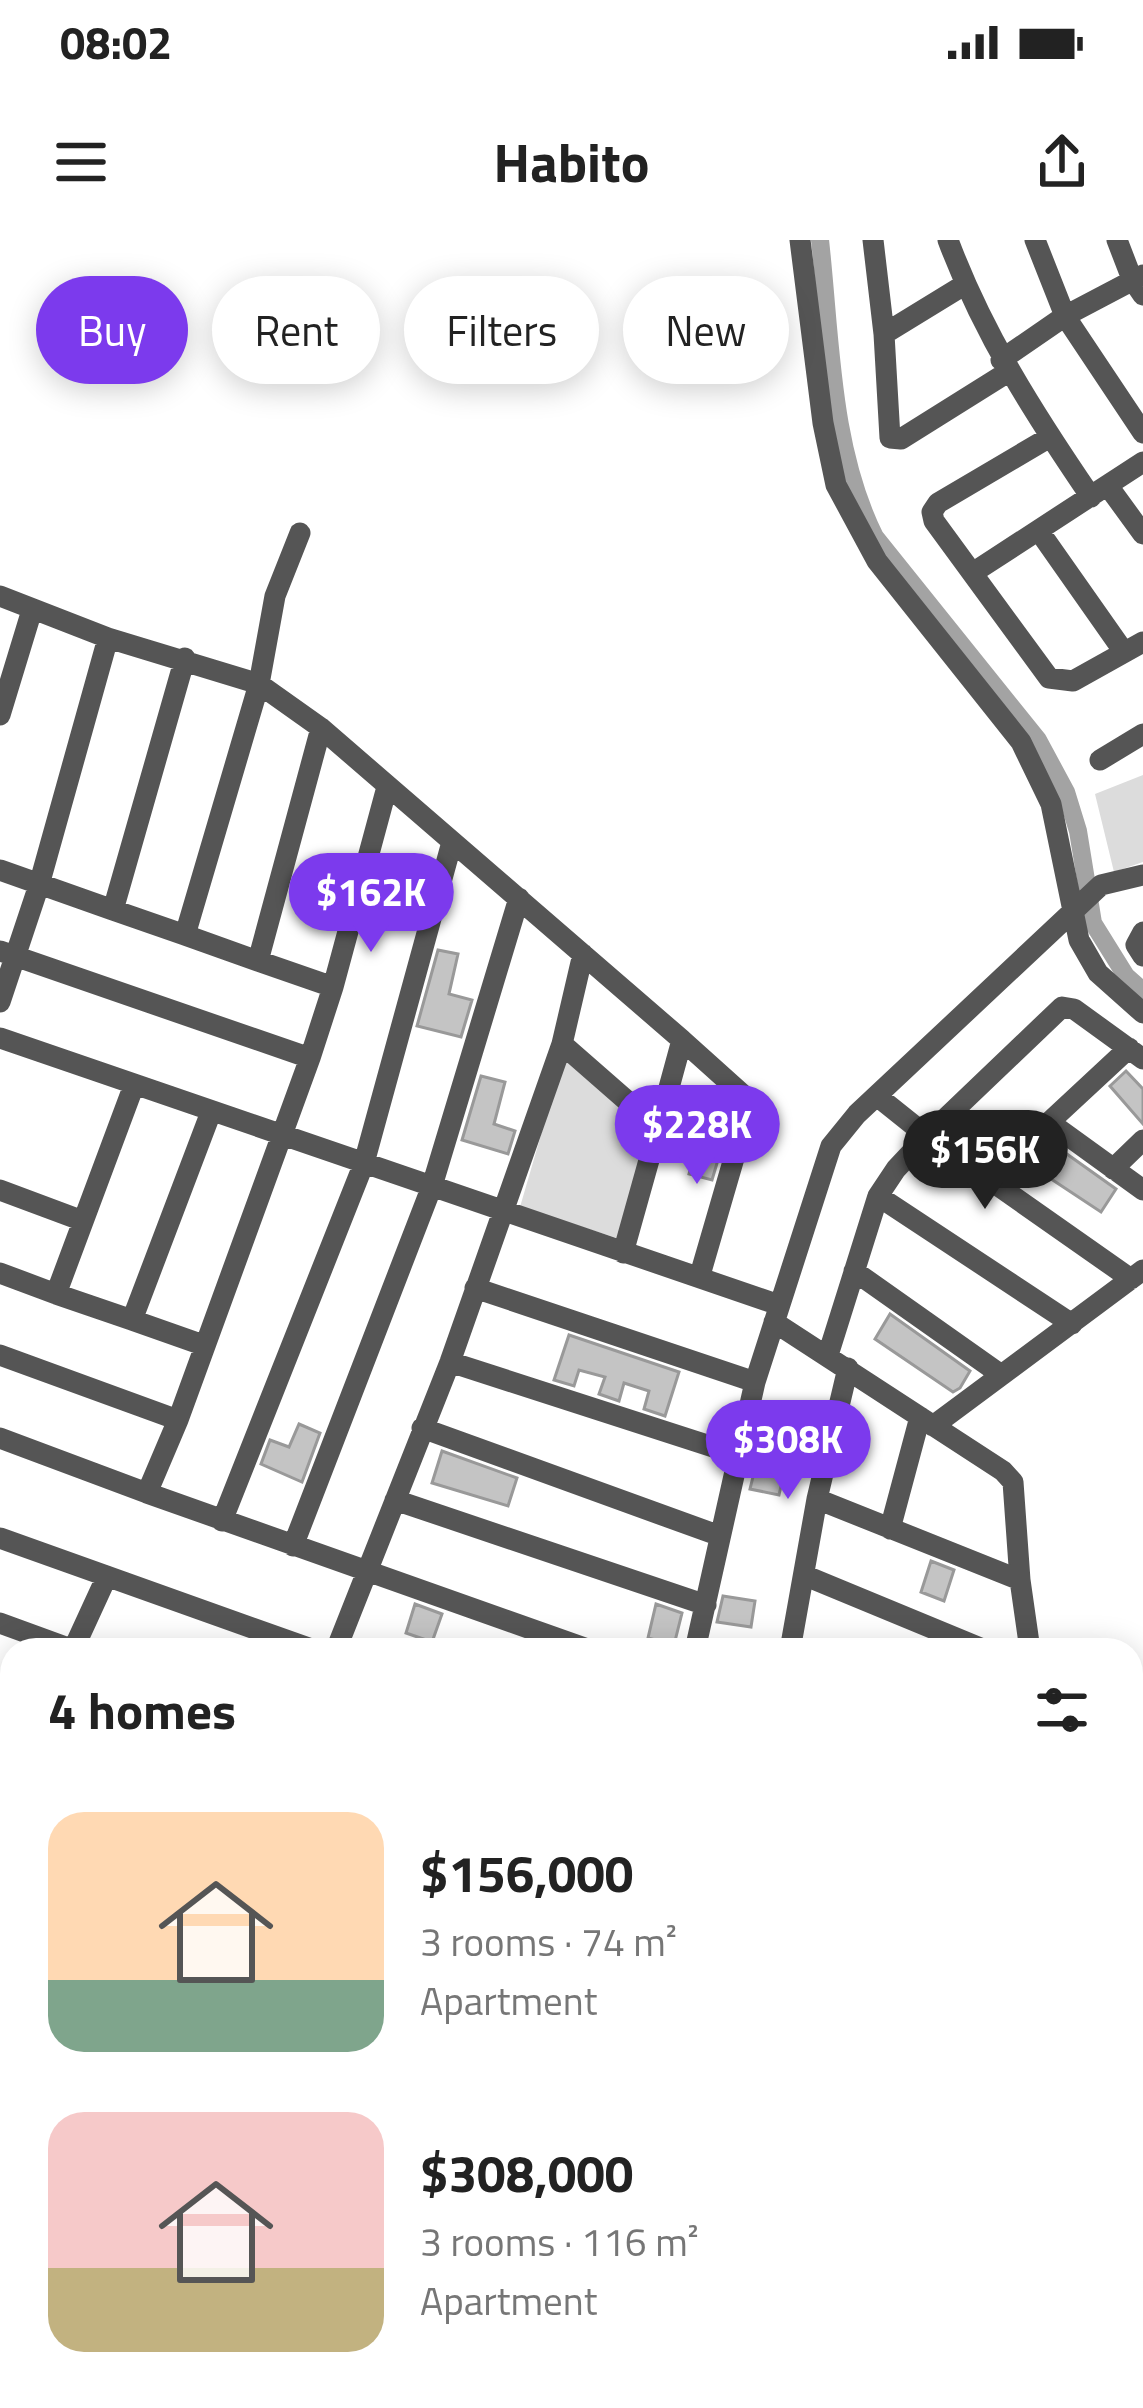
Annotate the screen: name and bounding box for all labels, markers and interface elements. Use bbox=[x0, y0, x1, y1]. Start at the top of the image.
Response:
text: 08:02 bbox=[60, 8, 172, 76]
text: Habito bbox=[494, 121, 649, 203]
icon: menu bbox=[48, 129, 114, 195]
icon: share bbox=[1029, 129, 1095, 195]
chip: Buy bbox=[36, 276, 188, 384]
chip: Rent bbox=[212, 276, 380, 384]
chip: Filters bbox=[404, 276, 599, 384]
chip: New bbox=[623, 276, 789, 384]
pin: $162K bbox=[287, 853, 455, 955]
text: $162K bbox=[316, 862, 426, 921]
pin: $228K bbox=[613, 1085, 781, 1187]
text: $228K bbox=[642, 1094, 752, 1153]
pin: $156K bbox=[901, 1110, 1069, 1212]
text: $156K bbox=[930, 1119, 1040, 1178]
pin: $308K bbox=[704, 1400, 872, 1502]
text: $308K bbox=[733, 1409, 843, 1468]
text: 4 homes bbox=[48, 1671, 236, 1749]
icon: filters bbox=[1029, 1677, 1095, 1743]
text: $156,000 bbox=[420, 1834, 633, 1912]
icon: home bbox=[144, 1860, 288, 2004]
text: 3 rooms · 74 m² bbox=[420, 1912, 677, 1971]
text: Apartment bbox=[420, 1971, 597, 2030]
text: $308,000 bbox=[420, 2134, 633, 2212]
icon: home bbox=[144, 2160, 288, 2304]
text: 3 rooms · 116 m² bbox=[420, 2212, 699, 2271]
text: Apartment bbox=[420, 2271, 597, 2330]

